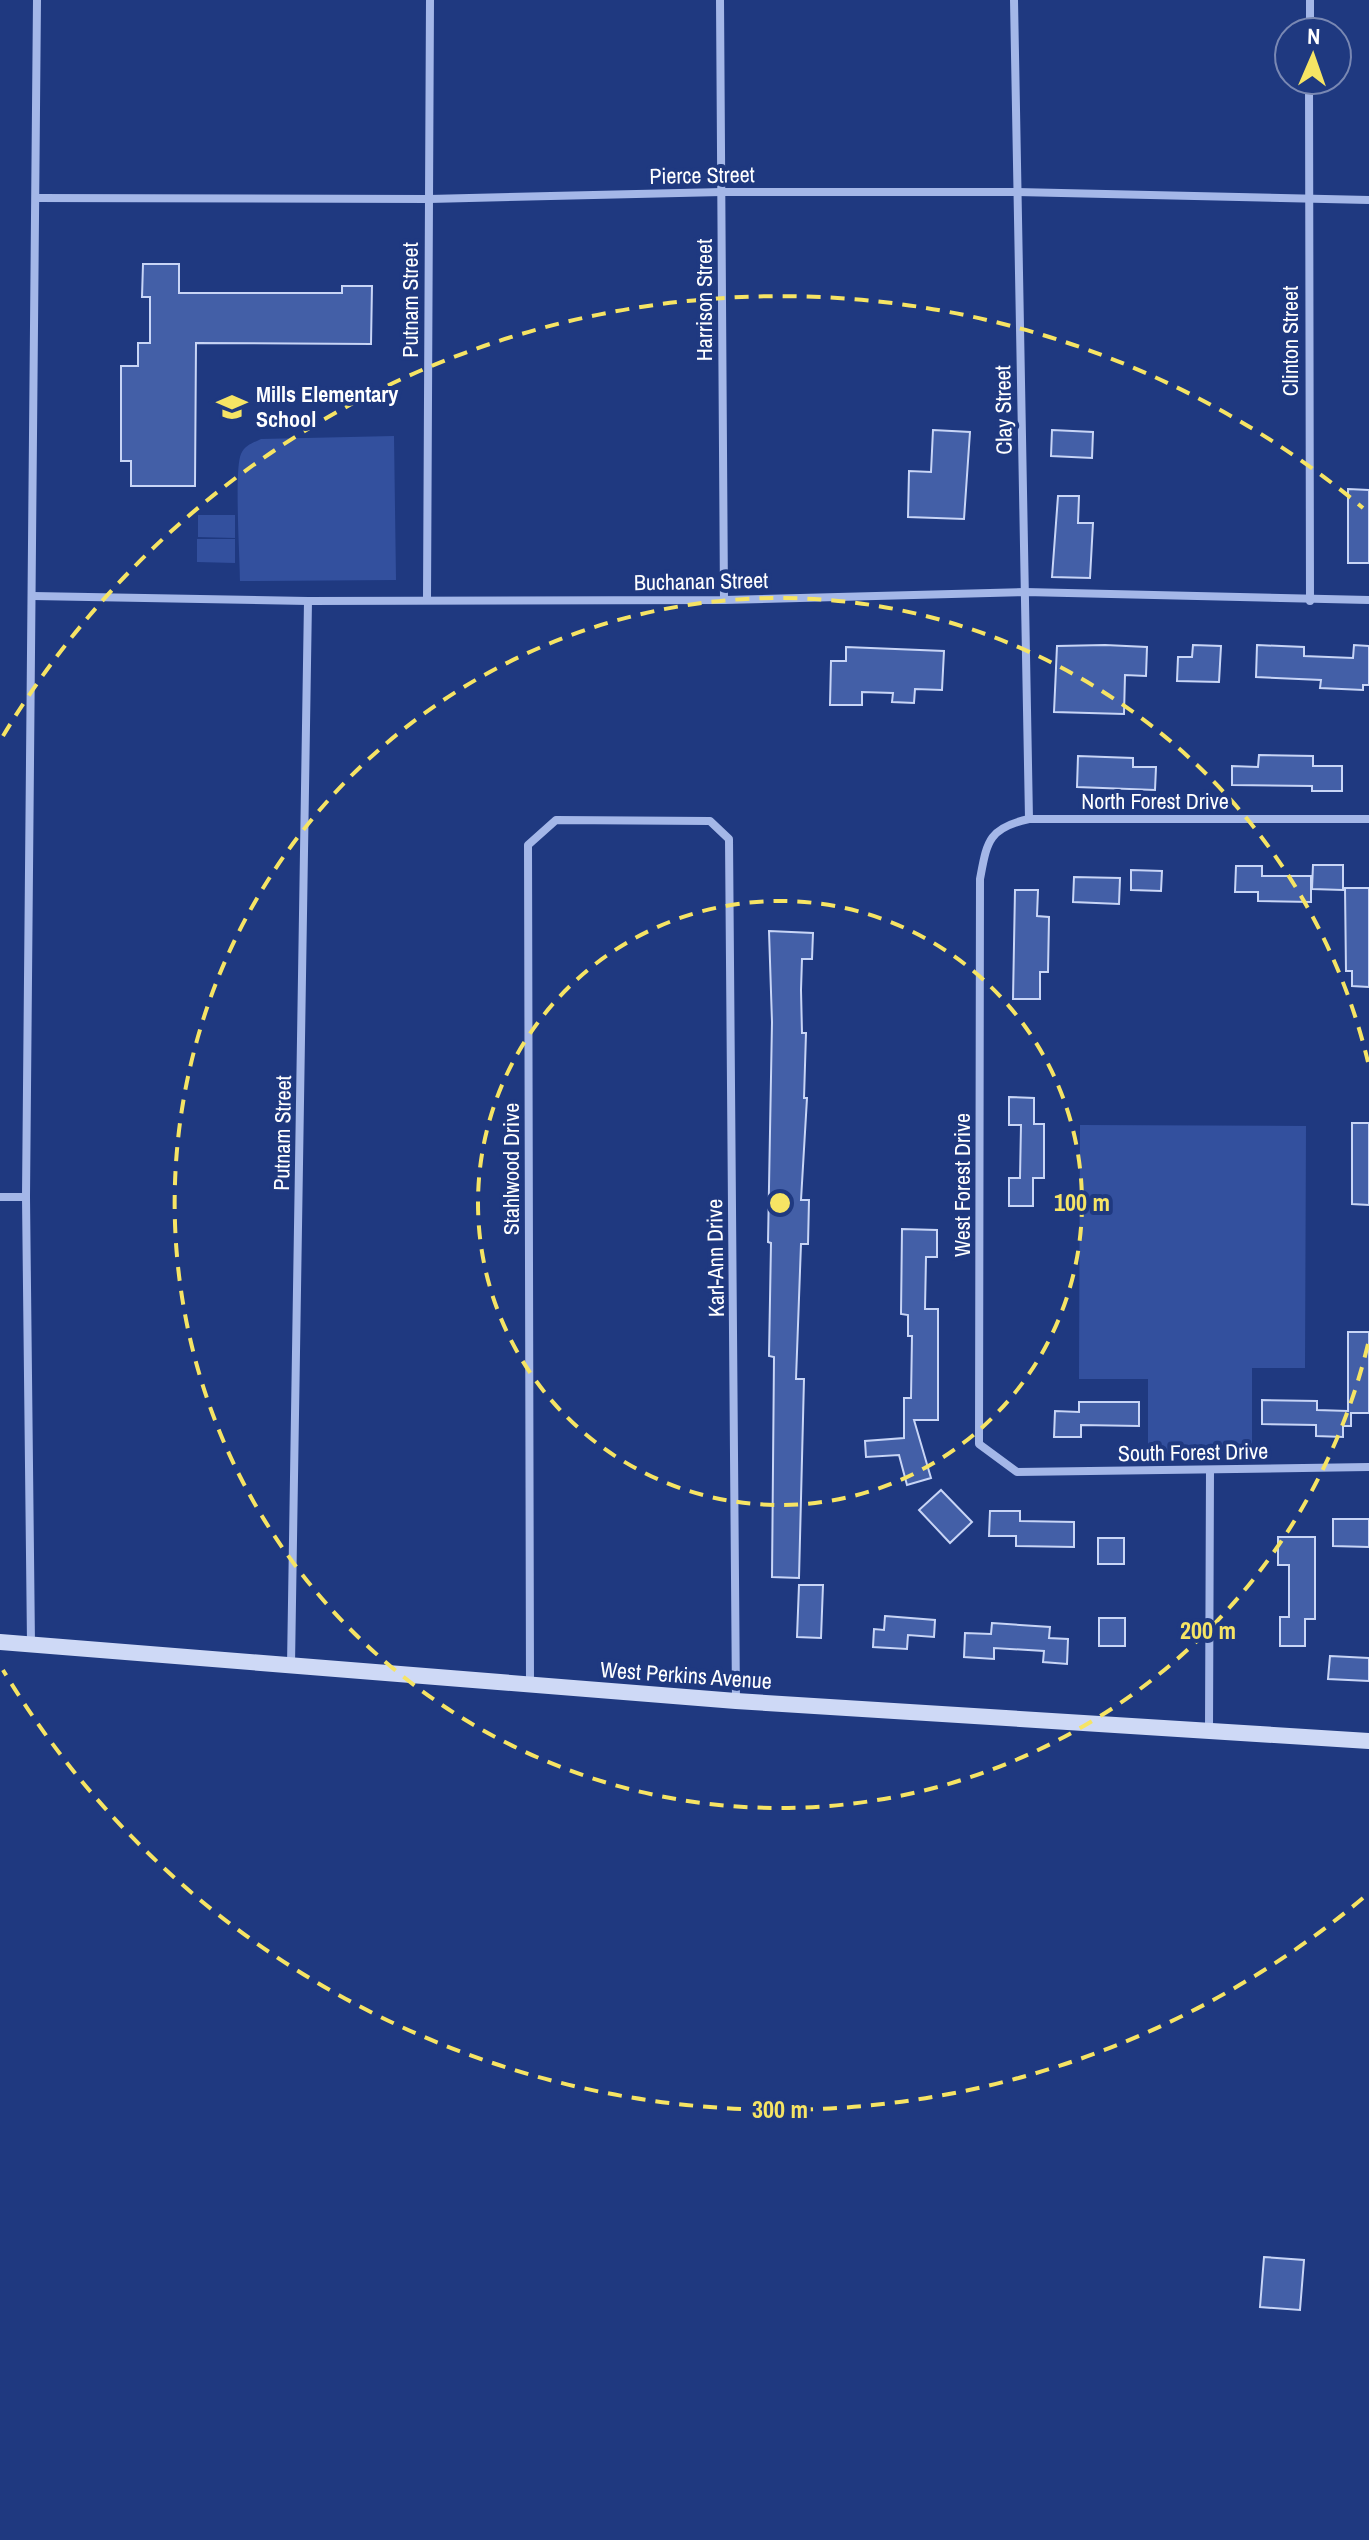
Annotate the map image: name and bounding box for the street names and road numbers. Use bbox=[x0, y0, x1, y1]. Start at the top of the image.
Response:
street label: Pierce Street bbox=[649, 159, 755, 191]
street label: Harrison Street bbox=[689, 239, 719, 361]
street label: Putnam Street bbox=[395, 242, 425, 358]
street label: Clinton Street bbox=[1275, 286, 1305, 396]
street label: Clay Street bbox=[987, 365, 1019, 455]
street label: Buchanan Street bbox=[634, 565, 768, 597]
street label: North Forest Drive bbox=[1081, 786, 1229, 816]
street label: Putnam Street bbox=[266, 1075, 298, 1191]
street label: Stahlwood Drive bbox=[496, 1103, 526, 1235]
street label: West Forest Drive bbox=[947, 1113, 977, 1257]
street label: Karl-Ann Drive bbox=[699, 1199, 731, 1317]
street label: South Forest Drive bbox=[1117, 1436, 1269, 1468]
street label: West Perkins Avenue bbox=[599, 1654, 773, 1696]

